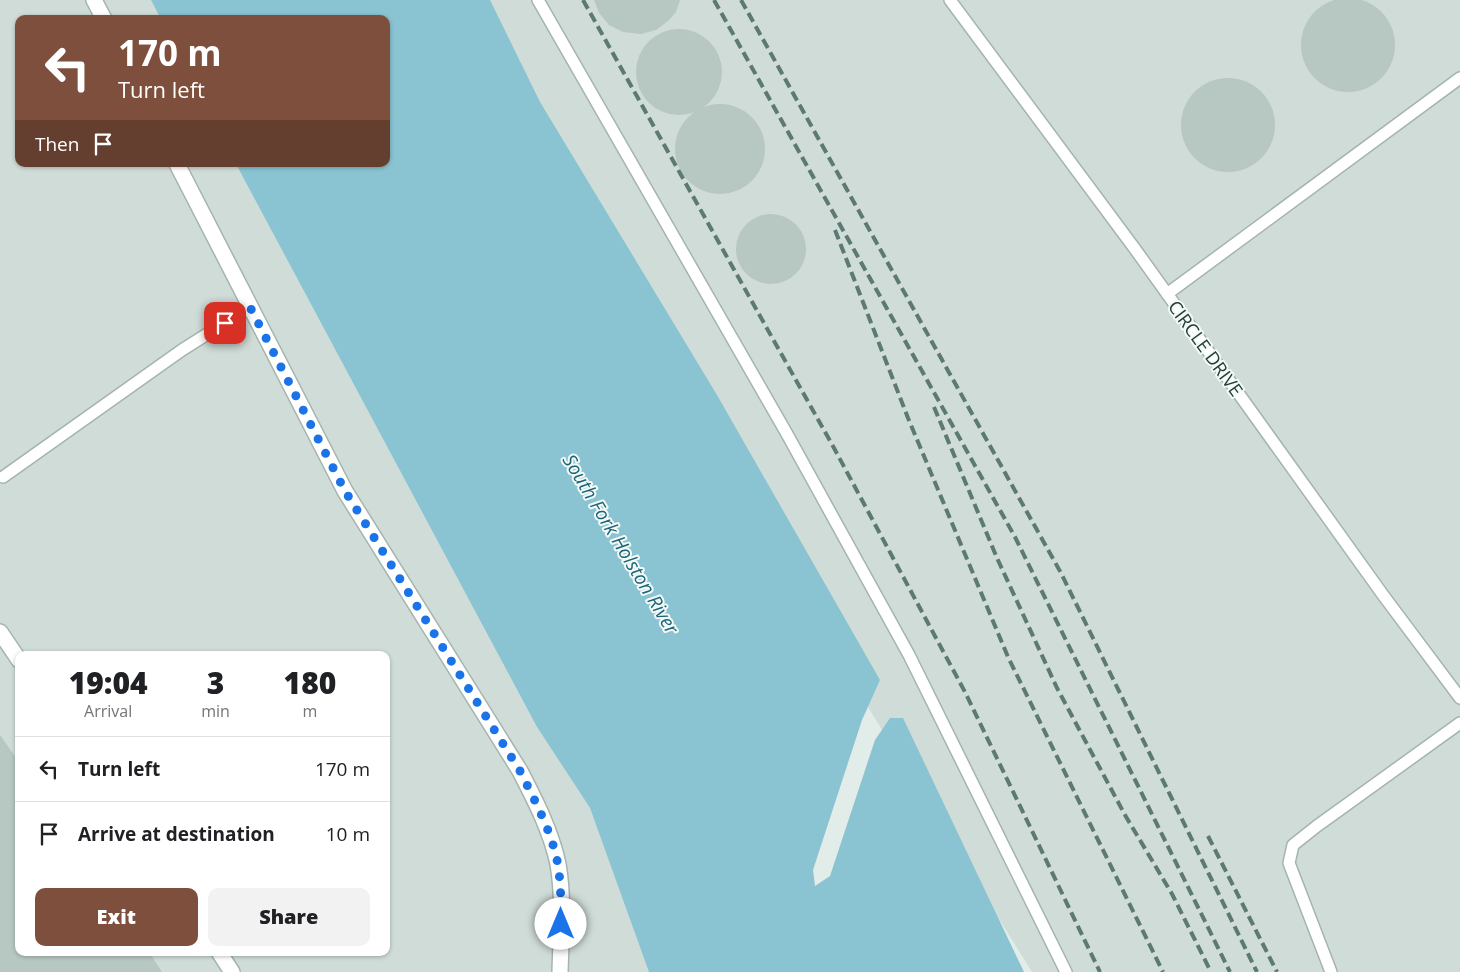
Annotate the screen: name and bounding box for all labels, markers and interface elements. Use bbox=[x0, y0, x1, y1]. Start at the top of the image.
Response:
text: 170 m bbox=[118, 29, 222, 76]
icon: left bbox=[35, 35, 100, 100]
text: Turn left bbox=[118, 74, 205, 104]
icon: arrive bbox=[89, 130, 117, 158]
text: Then bbox=[35, 131, 79, 157]
street label: CIRCLE DRIVE bbox=[1163, 295, 1249, 401]
pin bbox=[204, 302, 246, 344]
icon: arrive bbox=[211, 309, 239, 337]
water label: South Fork Holston River bbox=[557, 449, 686, 640]
text: 19:04 bbox=[69, 662, 148, 703]
text: 3 bbox=[207, 662, 224, 703]
text: 180 bbox=[284, 662, 336, 703]
text: Arrival bbox=[84, 700, 132, 722]
text: min bbox=[201, 700, 230, 722]
text: m bbox=[303, 700, 317, 722]
icon: left bbox=[35, 755, 63, 783]
text: Turn left bbox=[78, 756, 160, 782]
text: 170 m bbox=[315, 756, 370, 782]
icon: arrive bbox=[35, 820, 63, 848]
text: Arrive at destination bbox=[78, 821, 275, 847]
text: 10 m bbox=[326, 821, 370, 847]
button: Exit bbox=[35, 888, 198, 946]
button: Share bbox=[208, 888, 370, 946]
position arrow bbox=[534, 897, 586, 949]

